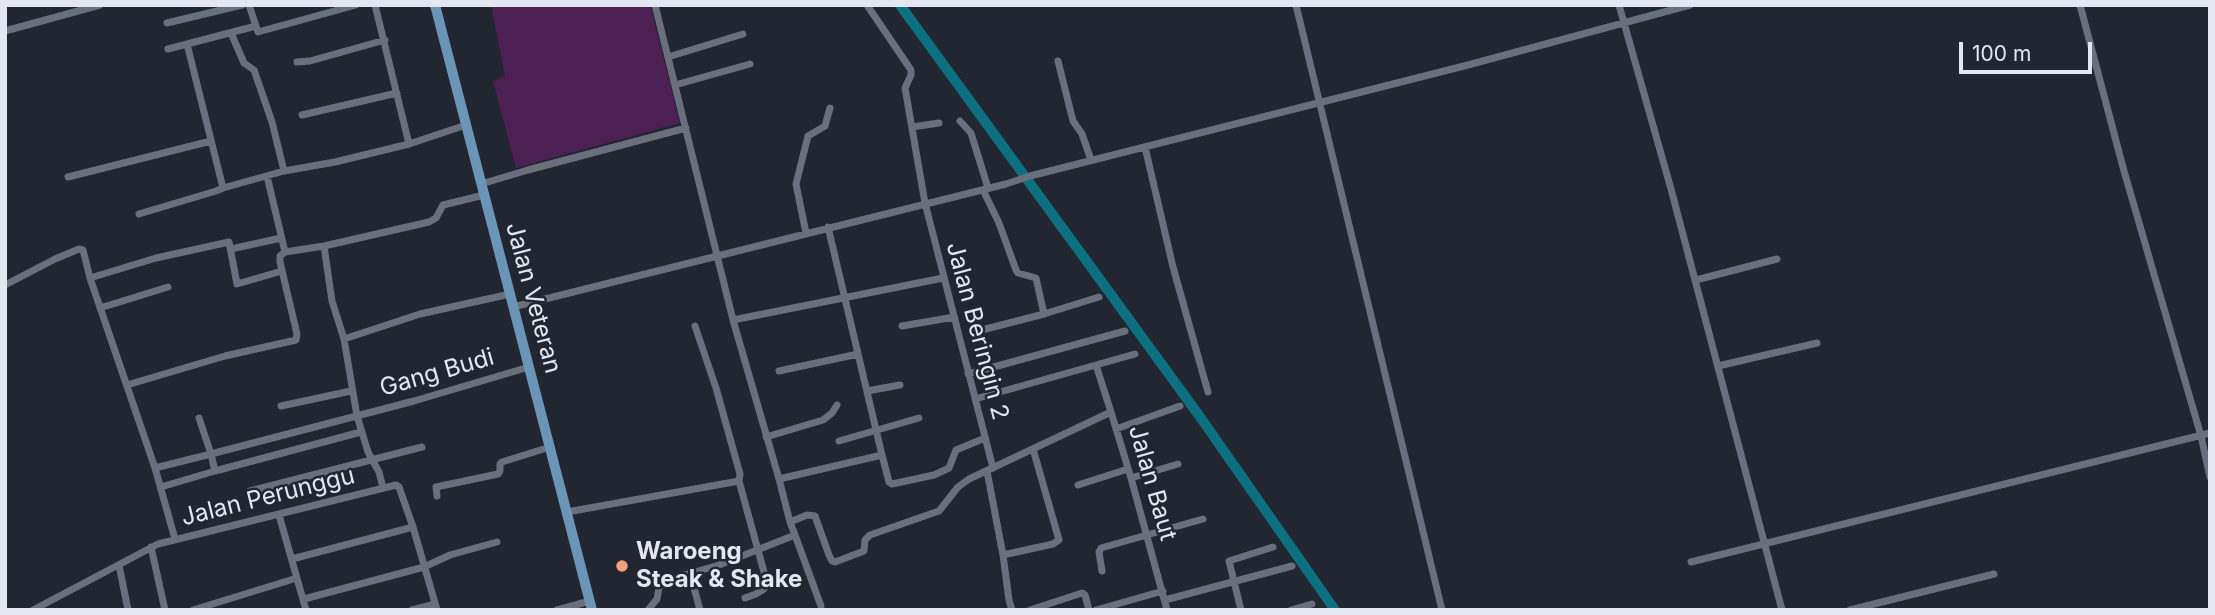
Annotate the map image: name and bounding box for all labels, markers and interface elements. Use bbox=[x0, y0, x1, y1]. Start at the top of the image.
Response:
scale bar bbox=[1963, 28, 2096, 72]
text: 100 m bbox=[1972, 41, 2031, 66]
street label: Jalan Veteran bbox=[499, 219, 567, 377]
street label: Jalan Beringin 2 bbox=[939, 239, 1015, 423]
street label: Gang Budi bbox=[377, 343, 497, 403]
street label: Jalan Baut bbox=[1122, 422, 1182, 544]
street label: Jalan Perunggu bbox=[178, 462, 358, 532]
place label: Waroeng Steak & Shake bbox=[636, 538, 802, 594]
marker: Waroeng Steak & Shake bbox=[614, 558, 630, 574]

